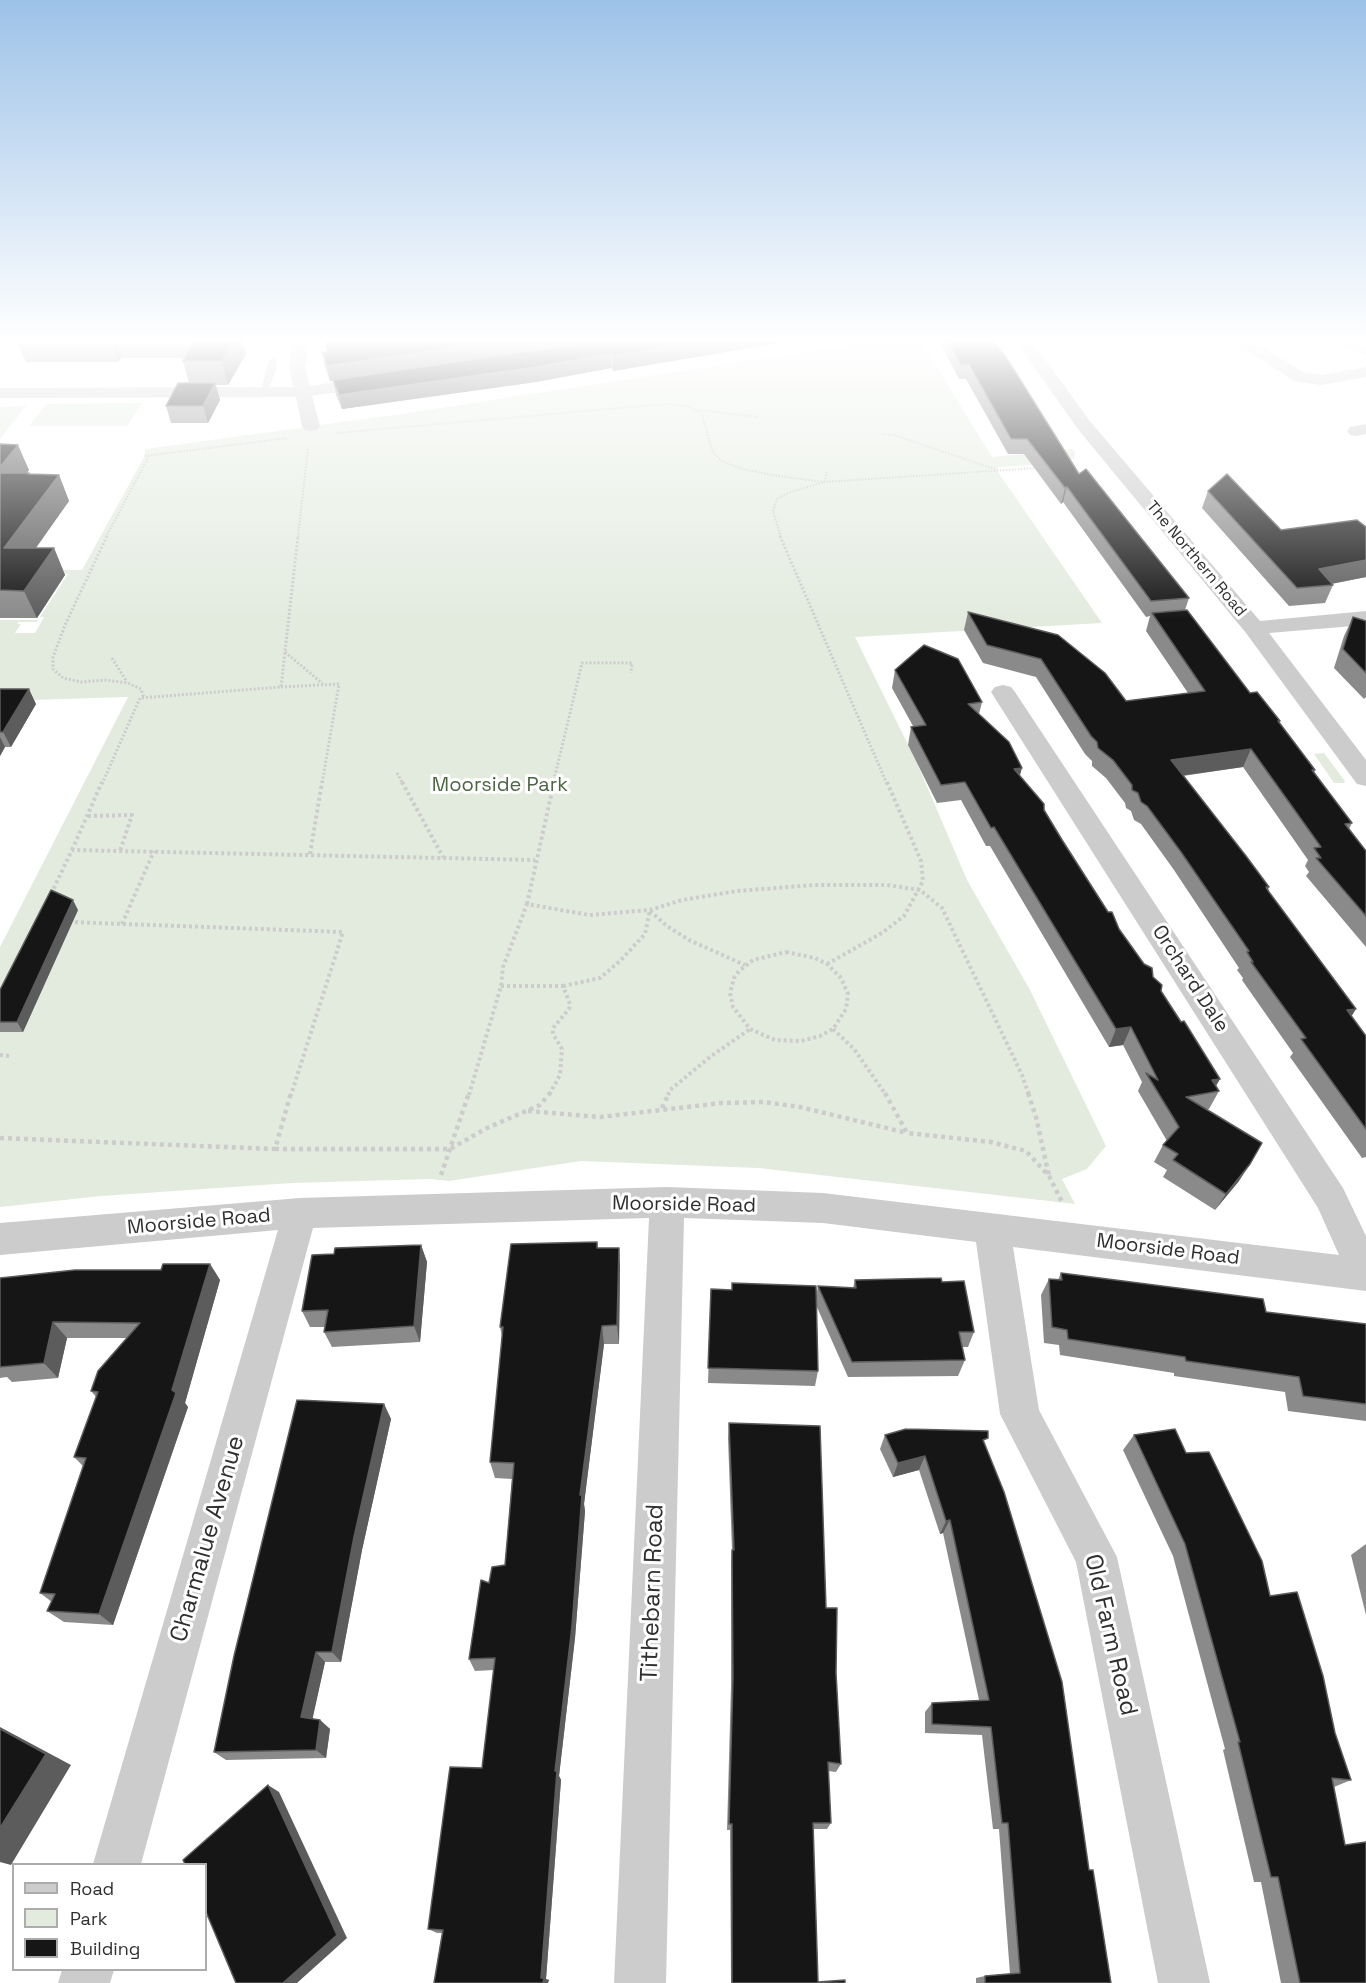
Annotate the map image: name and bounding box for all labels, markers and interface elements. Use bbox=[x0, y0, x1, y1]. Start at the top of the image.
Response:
street label: The Northern Road bbox=[1142, 497, 1250, 621]
park label: Moorside Park bbox=[432, 774, 568, 798]
street label: Orchard Dale bbox=[1146, 921, 1234, 1037]
street label: Moorside Road bbox=[612, 1192, 756, 1218]
street label: Moorside Road bbox=[126, 1204, 272, 1240]
street label: Moorside Road bbox=[1095, 1229, 1241, 1271]
street label: Charmalue Avenue bbox=[165, 1433, 251, 1645]
street label: Tithebarn Road bbox=[636, 1504, 670, 1682]
street label: Old Farm Road bbox=[1077, 1551, 1143, 1719]
legend bbox=[12, 1863, 207, 1971]
text: Road bbox=[70, 1877, 114, 1900]
text: Park bbox=[70, 1907, 107, 1930]
text: Building bbox=[70, 1937, 140, 1960]

